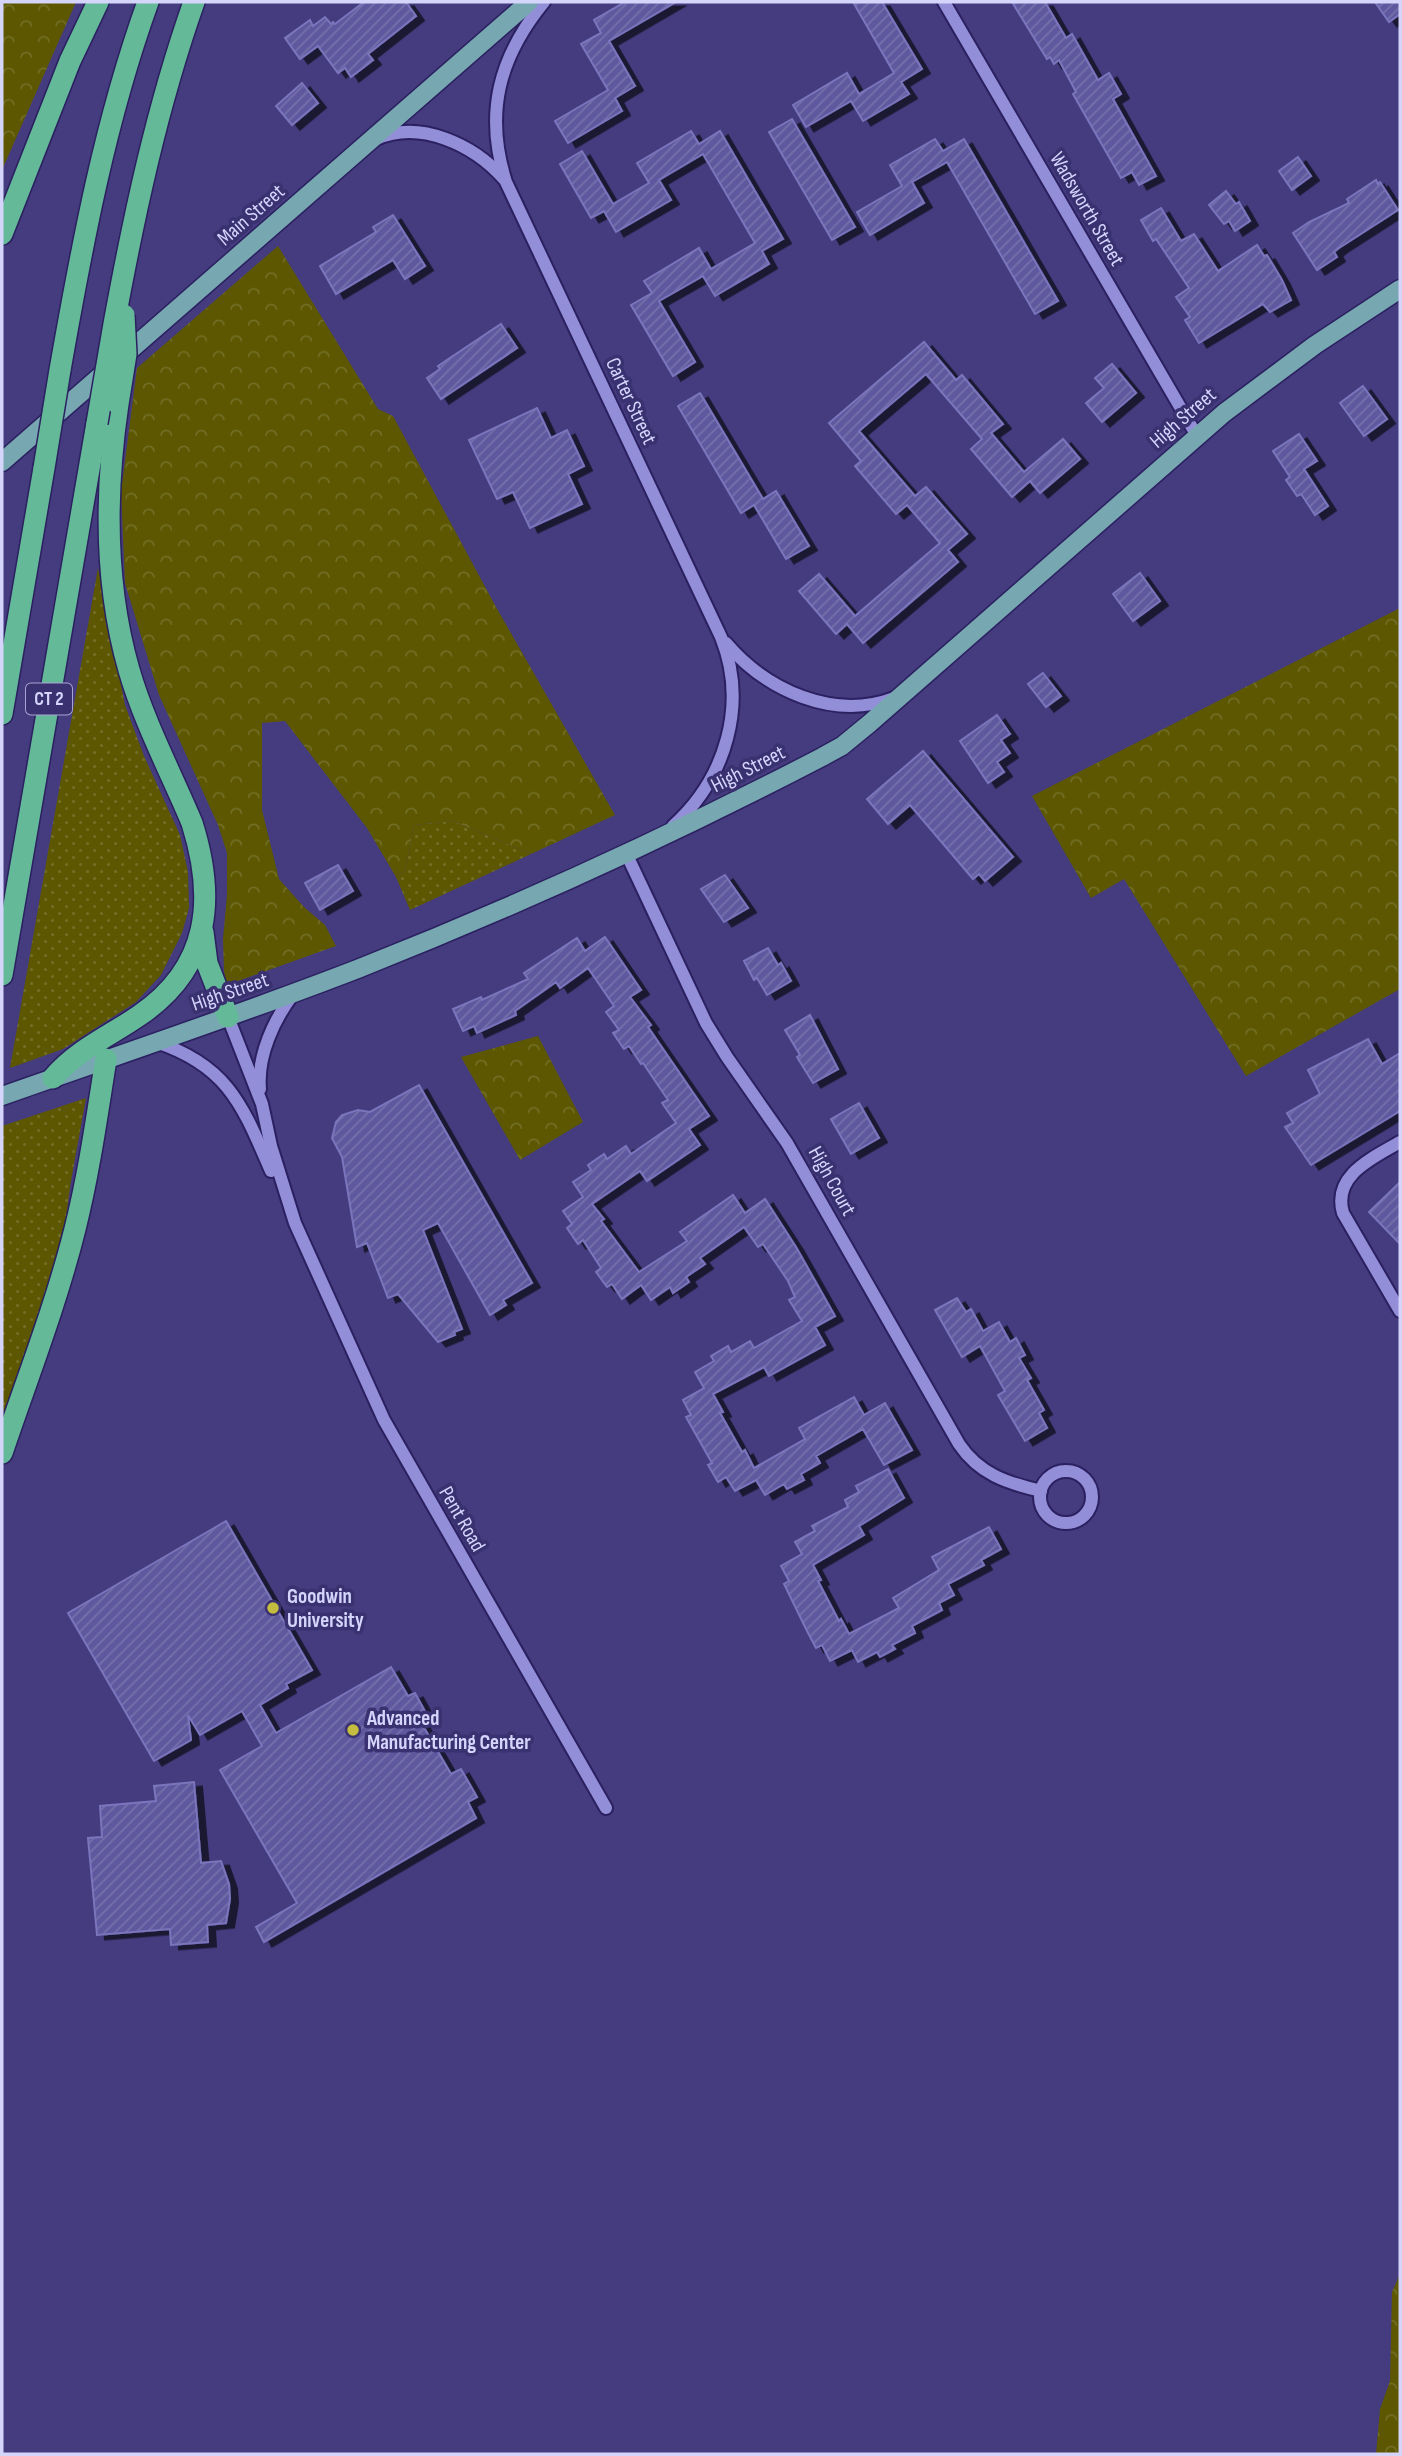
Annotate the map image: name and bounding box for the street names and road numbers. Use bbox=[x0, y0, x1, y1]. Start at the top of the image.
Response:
street label: Wadsworth Street bbox=[1044, 148, 1130, 270]
street label: Main Street bbox=[212, 179, 290, 251]
street label: Carter Street bbox=[600, 354, 662, 448]
street label: High Street bbox=[1145, 382, 1221, 454]
road number: CT 2 bbox=[26, 684, 72, 714]
street label: High Street bbox=[707, 740, 789, 798]
street label: High Street bbox=[188, 967, 272, 1017]
street label: High Court bbox=[803, 1142, 861, 1220]
street label: Pent Road bbox=[433, 1482, 491, 1556]

